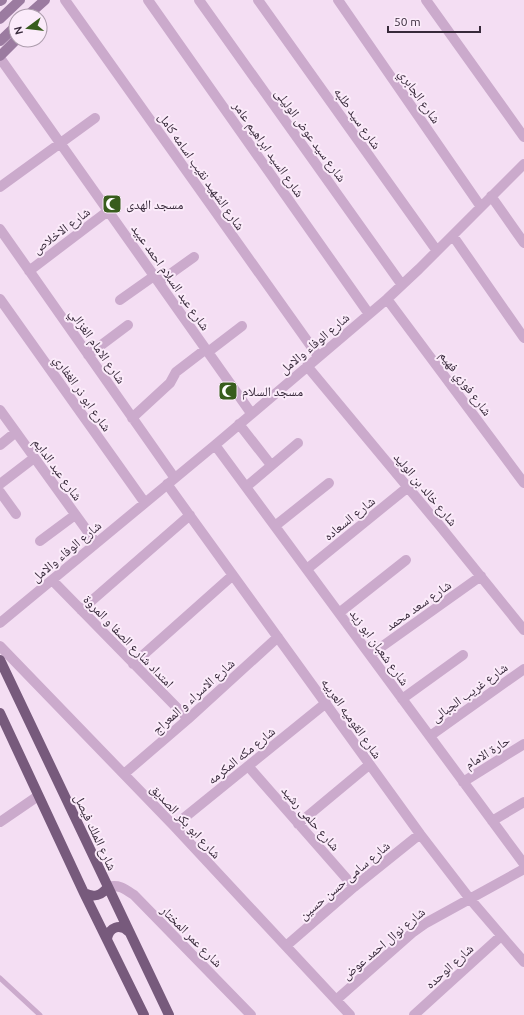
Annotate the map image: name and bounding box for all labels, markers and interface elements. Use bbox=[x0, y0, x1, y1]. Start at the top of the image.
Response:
north arrow bbox=[8, 8, 48, 48]
scale bar bbox=[388, 8, 480, 34]
text: 50 m bbox=[394, 15, 421, 28]
text: N bbox=[11, 25, 25, 36]
street label: شارع الجابري bbox=[393, 66, 444, 128]
street label: شارع سيد طلبه bbox=[329, 85, 384, 153]
street label: شارع سيد عوض الوليلى bbox=[270, 86, 349, 186]
street label: شارع السيد ابراهيم عامر bbox=[228, 98, 307, 201]
street label: شارع الشهيد نقيب اسامه كامل bbox=[154, 110, 248, 234]
mosque icon: مسجد الهدى bbox=[101, 193, 123, 215]
place label: مسجد الهدى bbox=[126, 197, 183, 213]
street label: شارع الاخلاص bbox=[30, 204, 94, 258]
street label: شارع عبد السلام احمد عبيد bbox=[127, 221, 213, 334]
street label: شارع الامام الغزالي bbox=[64, 306, 129, 388]
street label: شارع الوفاء والامل bbox=[276, 310, 354, 378]
street label: شارع فوزي فهيم bbox=[434, 348, 495, 421]
street label: شارع ابو ذر الغفاري bbox=[48, 352, 114, 436]
mosque icon: مسجد السلام bbox=[217, 380, 239, 402]
place label: مسجد السلام bbox=[242, 384, 303, 400]
street label: شارع عبد الدايم bbox=[28, 435, 85, 505]
street label: شارع خالد بن الوليد bbox=[389, 450, 461, 530]
street label: شارع السعاده bbox=[321, 493, 379, 545]
street label: شارع الوفاء والامل bbox=[28, 518, 106, 586]
street label: شارع سعد محمد bbox=[382, 577, 455, 635]
street label: امتداد شارع الصفا و المروة bbox=[79, 592, 177, 692]
street label: شارع شعبان ابو زيد bbox=[345, 606, 412, 690]
street label: شارع الاسراء و المعراج bbox=[149, 656, 239, 739]
street label: شارع غريب الجبالى bbox=[428, 660, 512, 727]
street label: شارع القوميه العربيه bbox=[317, 675, 385, 763]
street label: شارع مكه المكرمه bbox=[204, 724, 279, 789]
street label: حارة الامام bbox=[462, 733, 513, 773]
street label: شارع ابو بكر الصديق bbox=[146, 781, 224, 863]
street label: شارع حلمى رشيد bbox=[277, 783, 343, 855]
street label: شارع الملك فيصل bbox=[69, 792, 120, 874]
street label: شارع سامى حسن حسين bbox=[296, 838, 394, 924]
street label: شارع عمر المختار bbox=[156, 902, 225, 972]
street label: شارع نوال احمد عوض bbox=[339, 904, 429, 984]
street label: شارع الوحده bbox=[422, 941, 478, 993]

